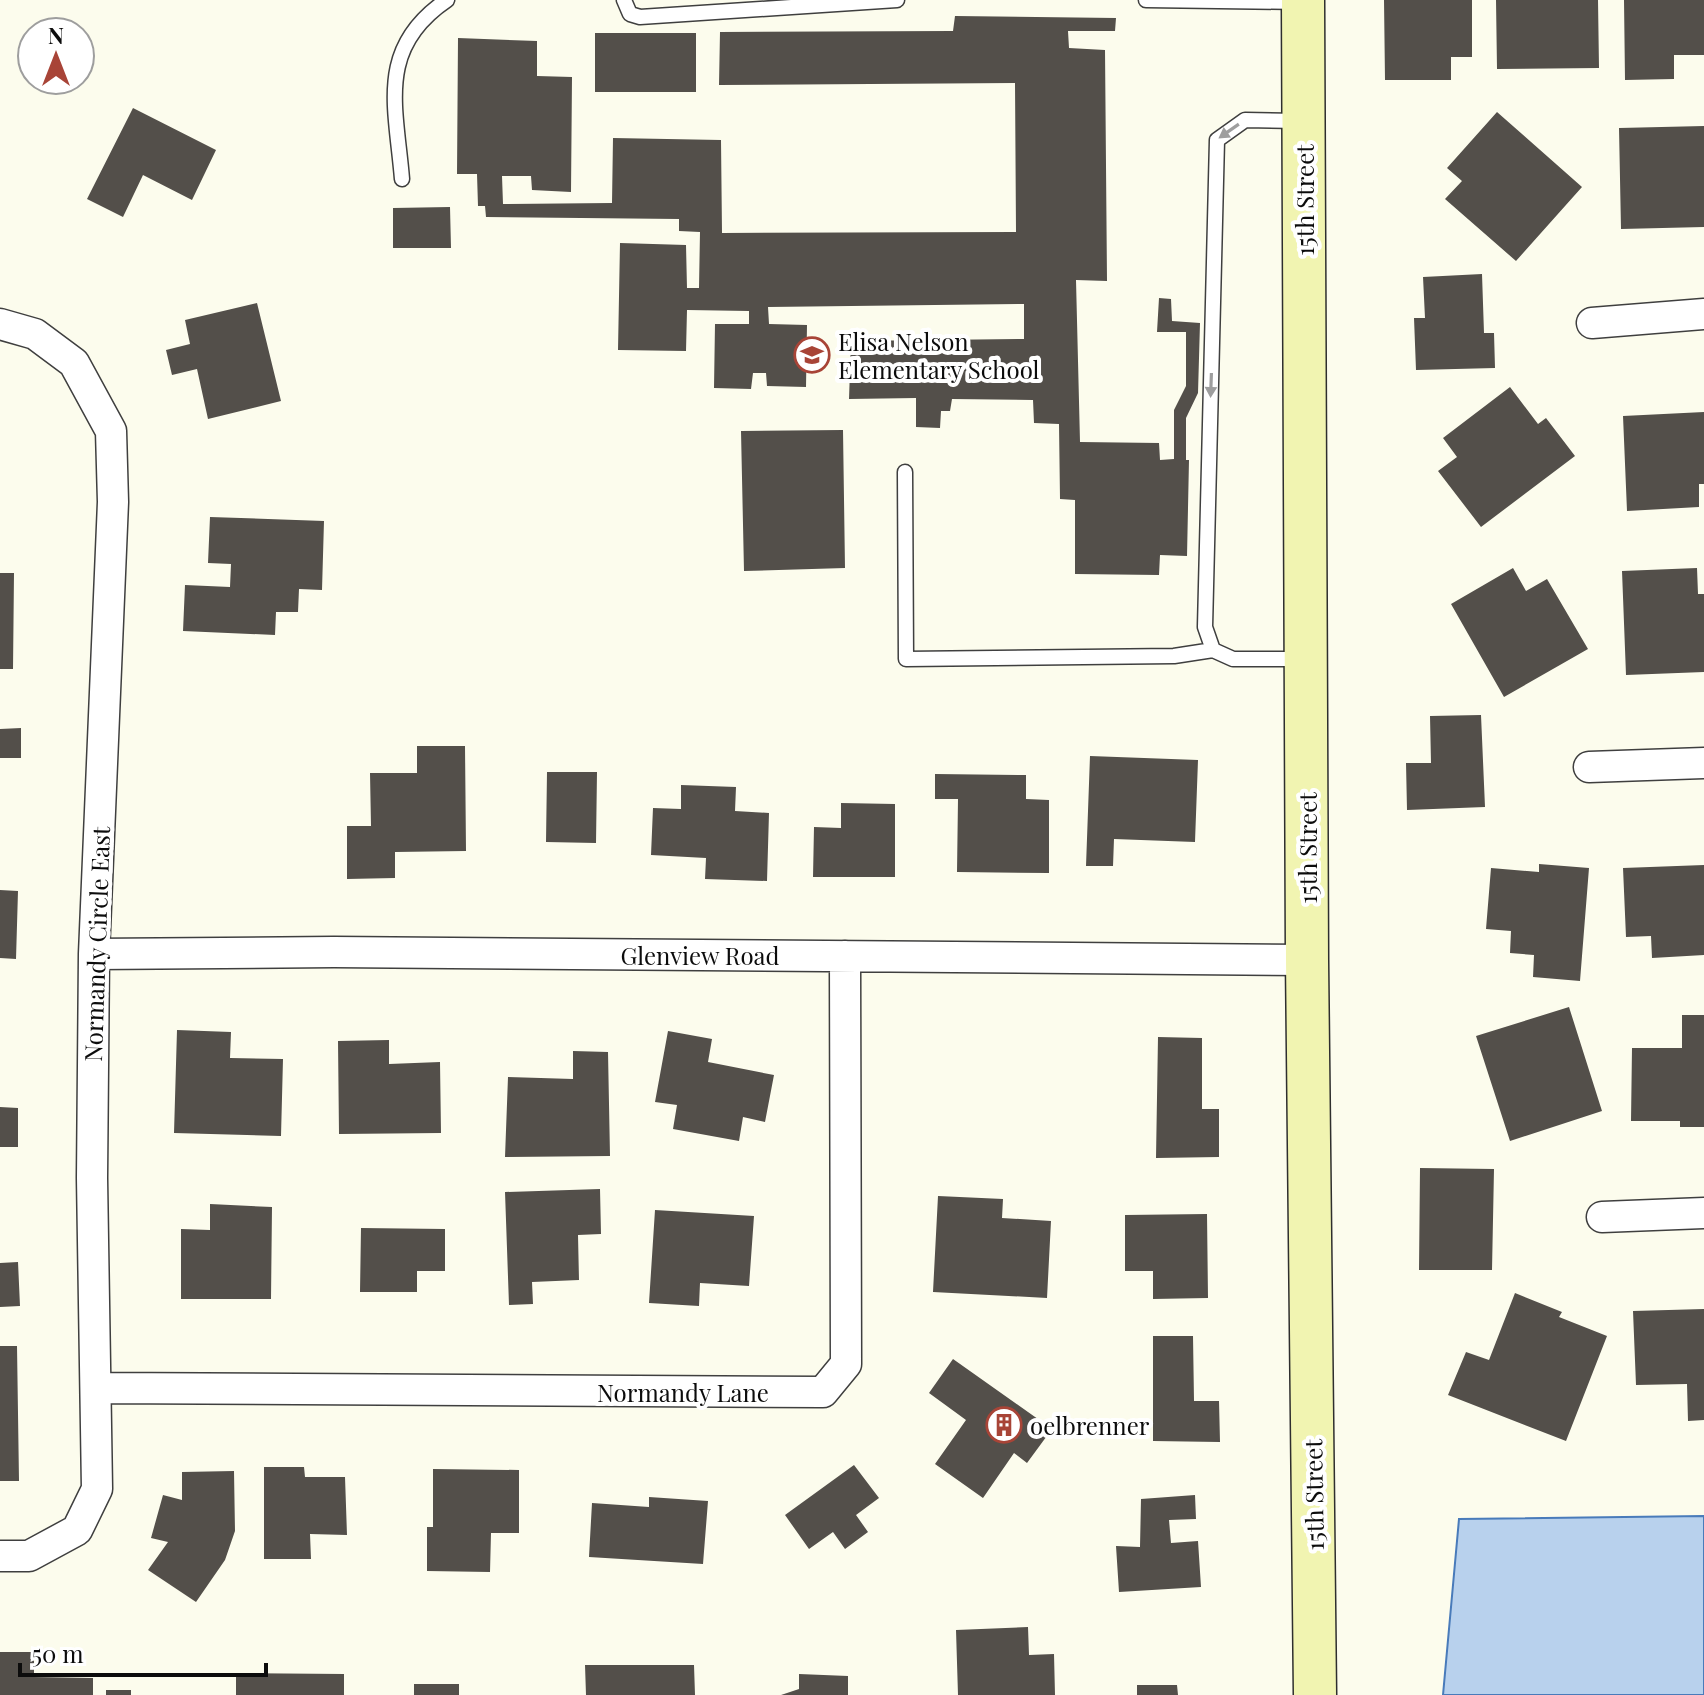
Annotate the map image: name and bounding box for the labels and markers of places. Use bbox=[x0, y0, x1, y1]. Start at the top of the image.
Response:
place label: Elisa Nelson Elementary School bbox=[838, 325, 1040, 385]
school or university icon: Elisa Nelson Elementary School bbox=[793, 336, 831, 374]
building icon: oelbrenner bbox=[985, 1406, 1023, 1444]
place label: oelbrenner bbox=[1030, 1409, 1150, 1441]

